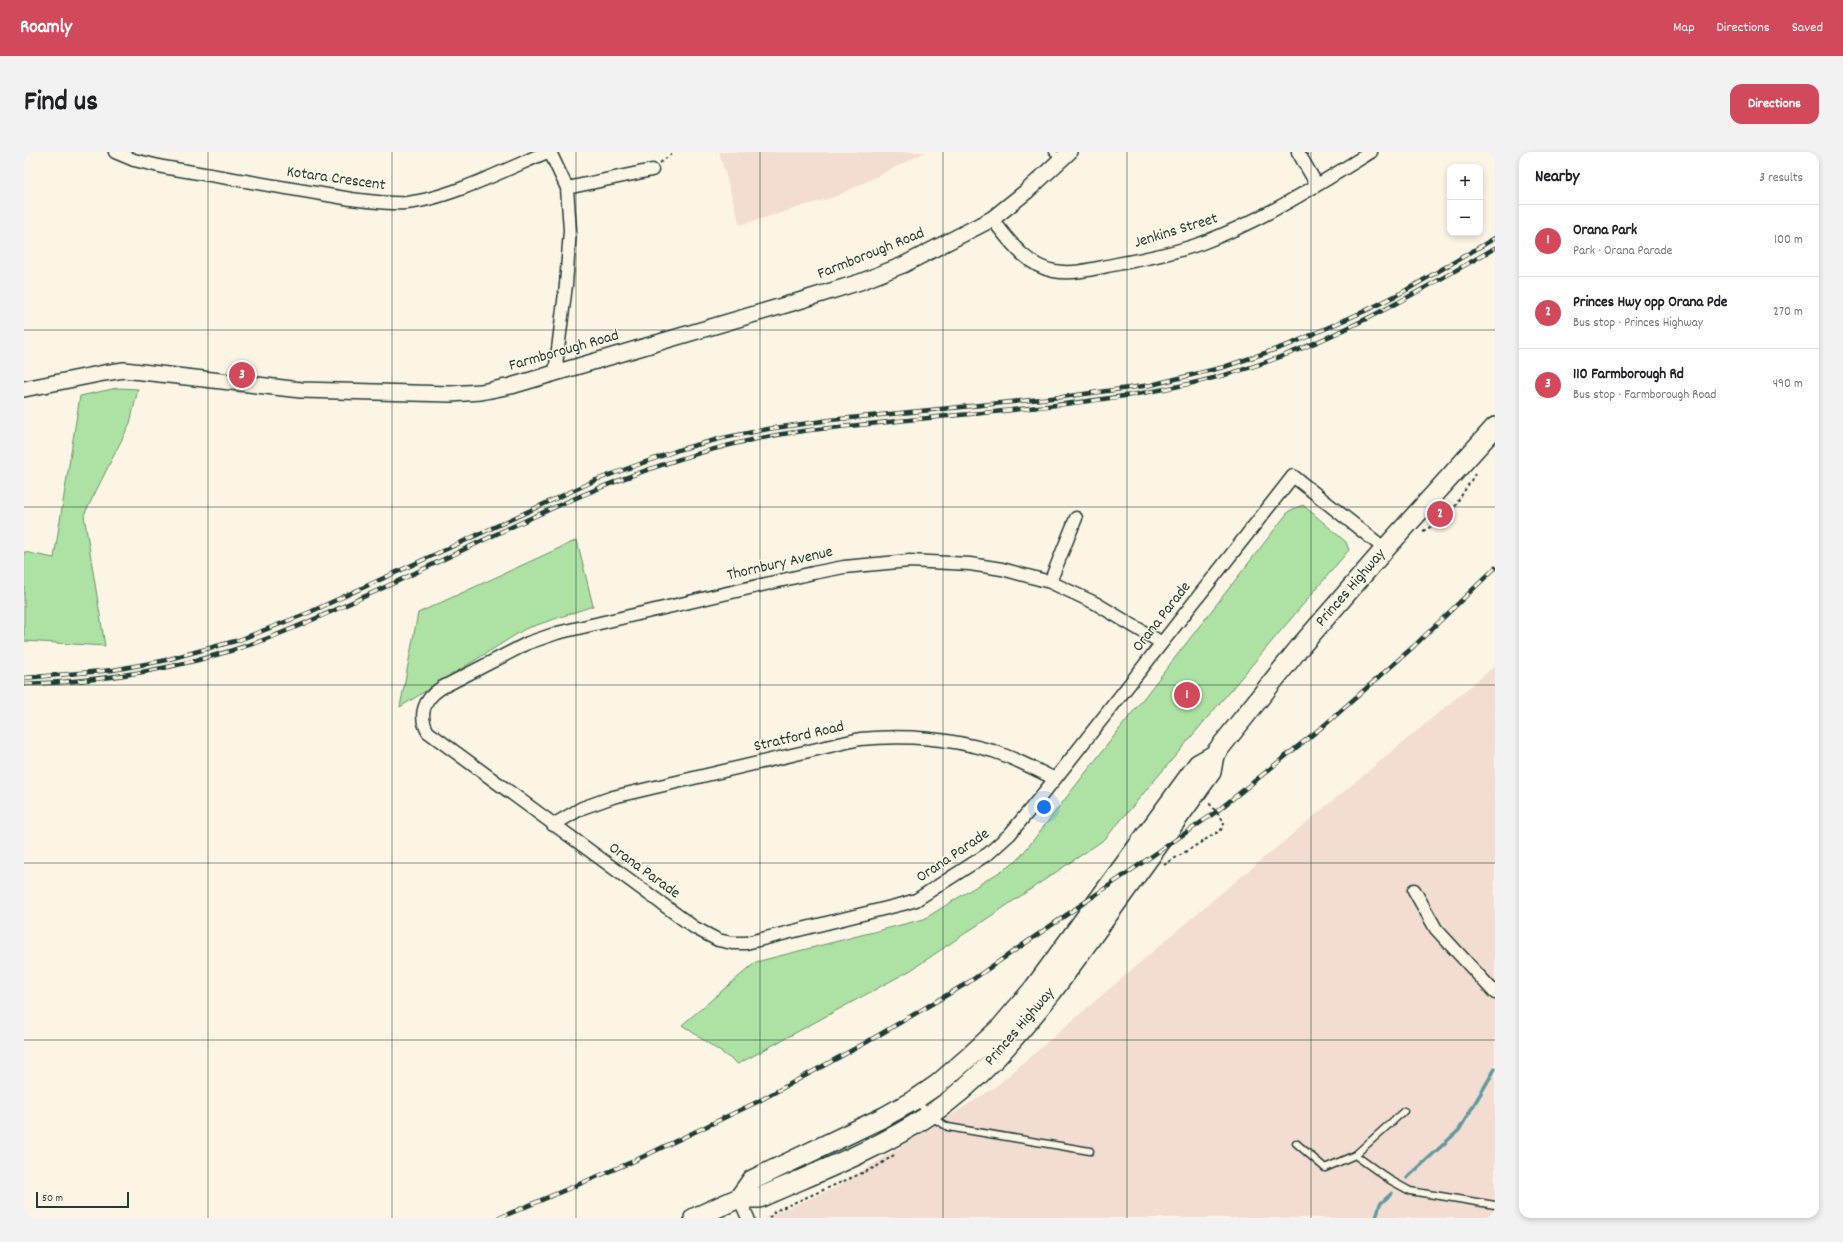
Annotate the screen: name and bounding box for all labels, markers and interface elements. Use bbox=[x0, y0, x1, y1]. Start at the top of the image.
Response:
text: Roamly bbox=[20, 15, 72, 42]
text: Map bbox=[1673, 18, 1695, 38]
text: Directions bbox=[1717, 18, 1770, 38]
text: Saved bbox=[1792, 18, 1823, 38]
text: Find us bbox=[24, 84, 98, 124]
button: Directions bbox=[1730, 84, 1819, 124]
street label: Kotara Crescent bbox=[285, 161, 387, 197]
map controls bbox=[1447, 164, 1483, 236]
button: + bbox=[1447, 164, 1483, 200]
text: Nearby bbox=[1535, 166, 1579, 190]
text: 3 results bbox=[1759, 169, 1803, 188]
button: − bbox=[1447, 200, 1483, 236]
street label: Jenkins Street bbox=[1131, 207, 1221, 255]
text: Orana Park bbox=[1573, 220, 1637, 242]
street label: Farmborough Road bbox=[814, 222, 928, 286]
text: 1 bbox=[1547, 231, 1549, 250]
text: 100 m bbox=[1774, 231, 1803, 250]
text: Park · Orana Parade bbox=[1573, 242, 1672, 261]
text: Princes Hwy opp Orana Pde bbox=[1573, 292, 1727, 314]
text: 2 bbox=[1545, 303, 1551, 322]
text: 270 m bbox=[1773, 303, 1803, 322]
text: Bus stop · Princes Highway bbox=[1573, 314, 1703, 333]
street label: Farmborough Road bbox=[506, 324, 622, 378]
pin: 3 bbox=[229, 360, 255, 390]
text: 110 Farmborough Rd bbox=[1573, 364, 1684, 386]
text: 3 bbox=[1545, 375, 1551, 394]
text: 490 m bbox=[1773, 375, 1803, 394]
text: Bus stop · Farmborough Road bbox=[1573, 386, 1716, 405]
pin: 2 bbox=[1427, 499, 1453, 529]
street label: Thornbury Avenue bbox=[725, 541, 835, 587]
street label: Princes Highway bbox=[1310, 543, 1392, 632]
street label: Orana Parade bbox=[1127, 577, 1197, 657]
pin: 1 bbox=[1174, 680, 1200, 710]
street label: Stratford Road bbox=[752, 715, 846, 759]
your location bbox=[1034, 797, 1054, 817]
street label: Orana Parade bbox=[912, 823, 994, 889]
street label: Orana Parade bbox=[603, 837, 685, 905]
street label: Princes Highway bbox=[979, 982, 1061, 1071]
scale bar bbox=[36, 1190, 129, 1209]
text: 50 m bbox=[42, 1191, 63, 1207]

